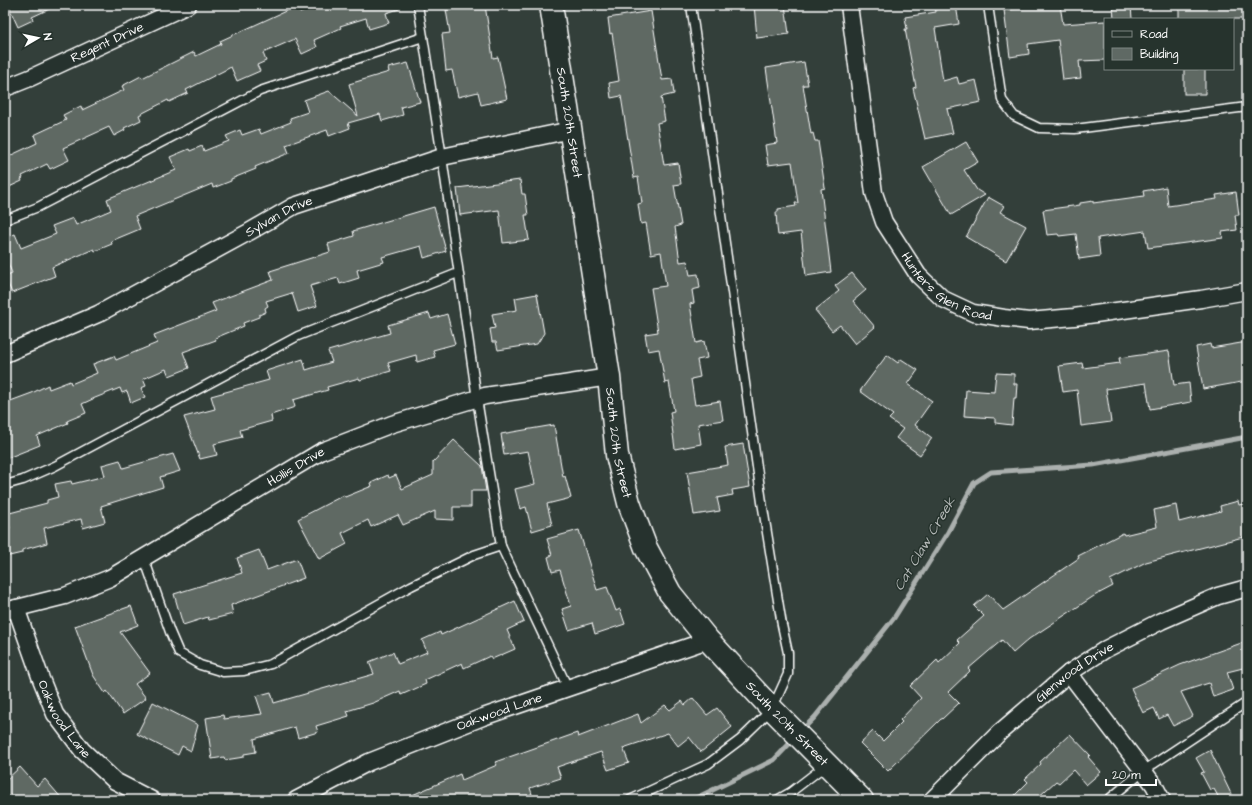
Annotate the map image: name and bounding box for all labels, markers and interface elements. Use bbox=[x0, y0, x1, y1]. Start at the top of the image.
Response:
north arrow bbox=[18, 18, 58, 58]
street label: Regent Drive bbox=[68, 18, 147, 67]
legend bbox=[1104, 18, 1234, 70]
text: Road bbox=[1140, 26, 1168, 43]
text: N bbox=[39, 32, 55, 41]
text: Building bbox=[1140, 46, 1178, 64]
street label: South 20th Street bbox=[552, 66, 587, 180]
street label: Sylvan Drive bbox=[242, 191, 315, 241]
street label: Hunters Glen Road bbox=[897, 249, 993, 325]
street label: South 20th Street bbox=[601, 387, 637, 501]
street label: Hollis Drive bbox=[264, 442, 328, 491]
water label: Cat Claw Creek bbox=[889, 493, 961, 595]
street label: Glenwood Drive bbox=[1032, 638, 1117, 707]
street label: Oakwood Lane bbox=[33, 677, 95, 763]
street label: South 20th Street bbox=[742, 677, 833, 771]
street label: Oakwood Lane bbox=[454, 688, 545, 736]
scale bar bbox=[1106, 761, 1156, 787]
text: 20 m bbox=[1112, 767, 1141, 784]

